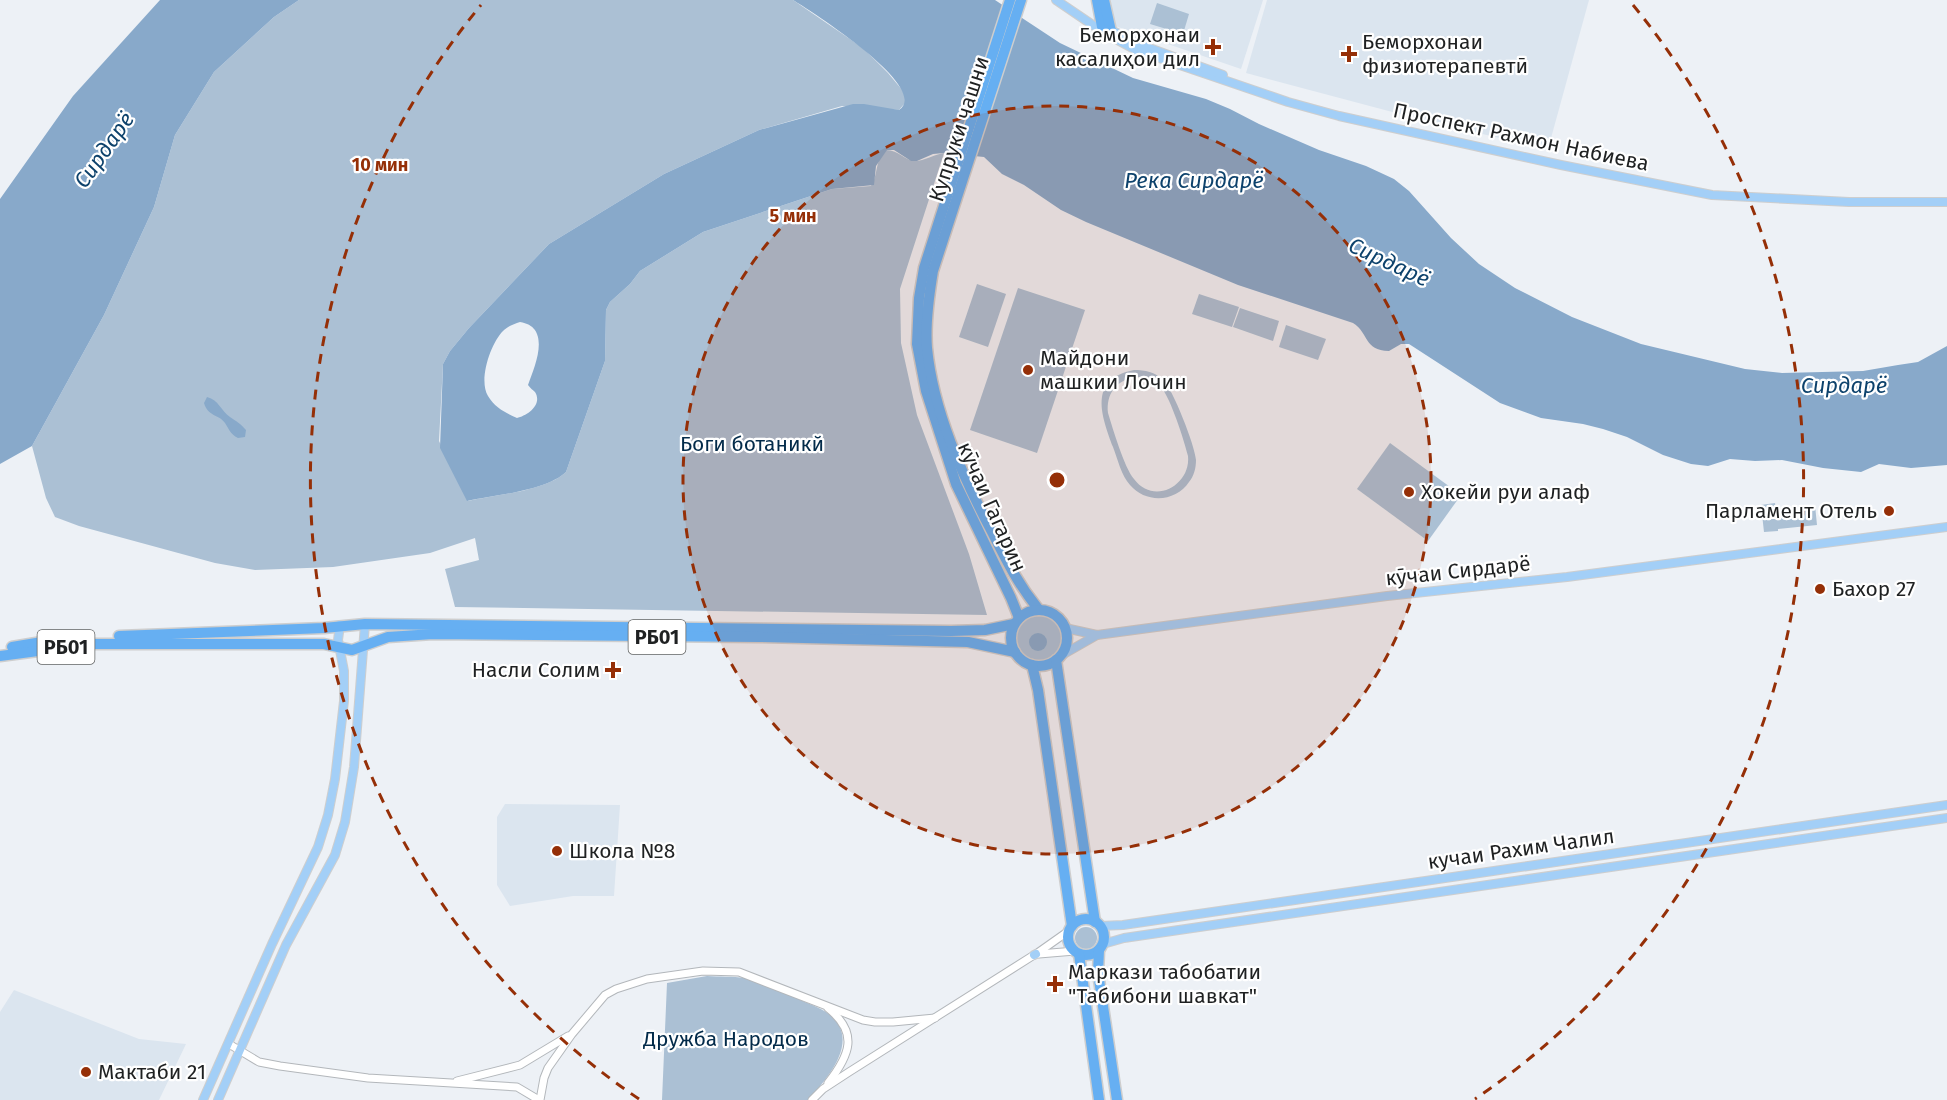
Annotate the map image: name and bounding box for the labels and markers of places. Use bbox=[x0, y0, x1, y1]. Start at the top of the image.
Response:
place label: Беморхонаи касалиҳои дил bbox=[1055, 22, 1200, 72]
place label: Беморхонаи физиотерапевтӣ bbox=[1362, 29, 1528, 79]
marker: Беморхонаи касалиҳои дил bbox=[1204, 38, 1222, 56]
marker: Беморхонаи физиотерапевтӣ bbox=[1340, 45, 1358, 63]
place label: Майдони машкии Лочин bbox=[1040, 345, 1187, 395]
marker: Майдони машкии Лочин bbox=[1021, 363, 1035, 377]
centre of rings bbox=[1047, 470, 1067, 490]
place label: Хокейи руи алаф bbox=[1421, 479, 1590, 505]
marker: Хокейи руи алаф bbox=[1402, 485, 1416, 499]
place label: Парламент Отель bbox=[1705, 498, 1877, 524]
marker: Парламент Отель bbox=[1882, 504, 1896, 518]
place label: Бахор 27 bbox=[1832, 576, 1915, 602]
marker: Бахор 27 bbox=[1813, 582, 1827, 596]
place label: Насли Солим bbox=[472, 657, 600, 683]
marker: Насли Солим bbox=[604, 661, 622, 679]
place label: Школа №8 bbox=[569, 838, 675, 864]
marker: Школа №8 bbox=[550, 844, 564, 858]
place label: Маркази табобатии "Табибони шавкат" bbox=[1068, 959, 1261, 1009]
marker: Маркази табобатии "Табибони шавкат" bbox=[1046, 975, 1064, 993]
place label: Мактаби 21 bbox=[98, 1059, 206, 1085]
marker: Мактаби 21 bbox=[79, 1065, 93, 1079]

